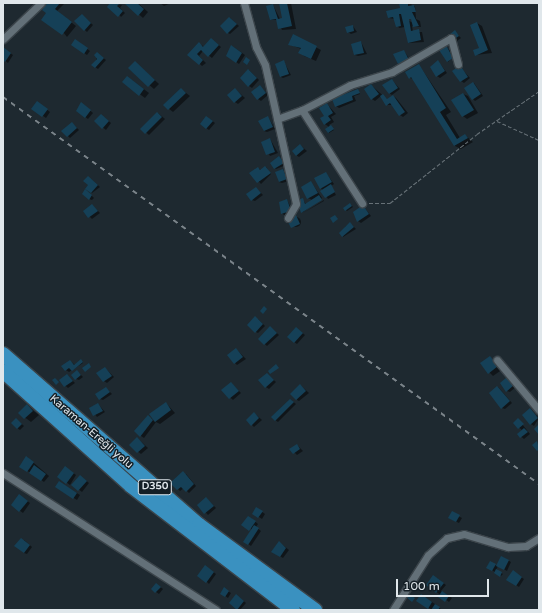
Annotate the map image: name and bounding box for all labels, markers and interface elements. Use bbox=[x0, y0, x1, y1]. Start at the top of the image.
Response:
street label: Karaman-Ereğli yolu bbox=[47, 392, 135, 472]
road number: D350 bbox=[137, 479, 173, 495]
scale bar bbox=[398, 571, 491, 597]
text: 100 m bbox=[403, 579, 440, 593]

